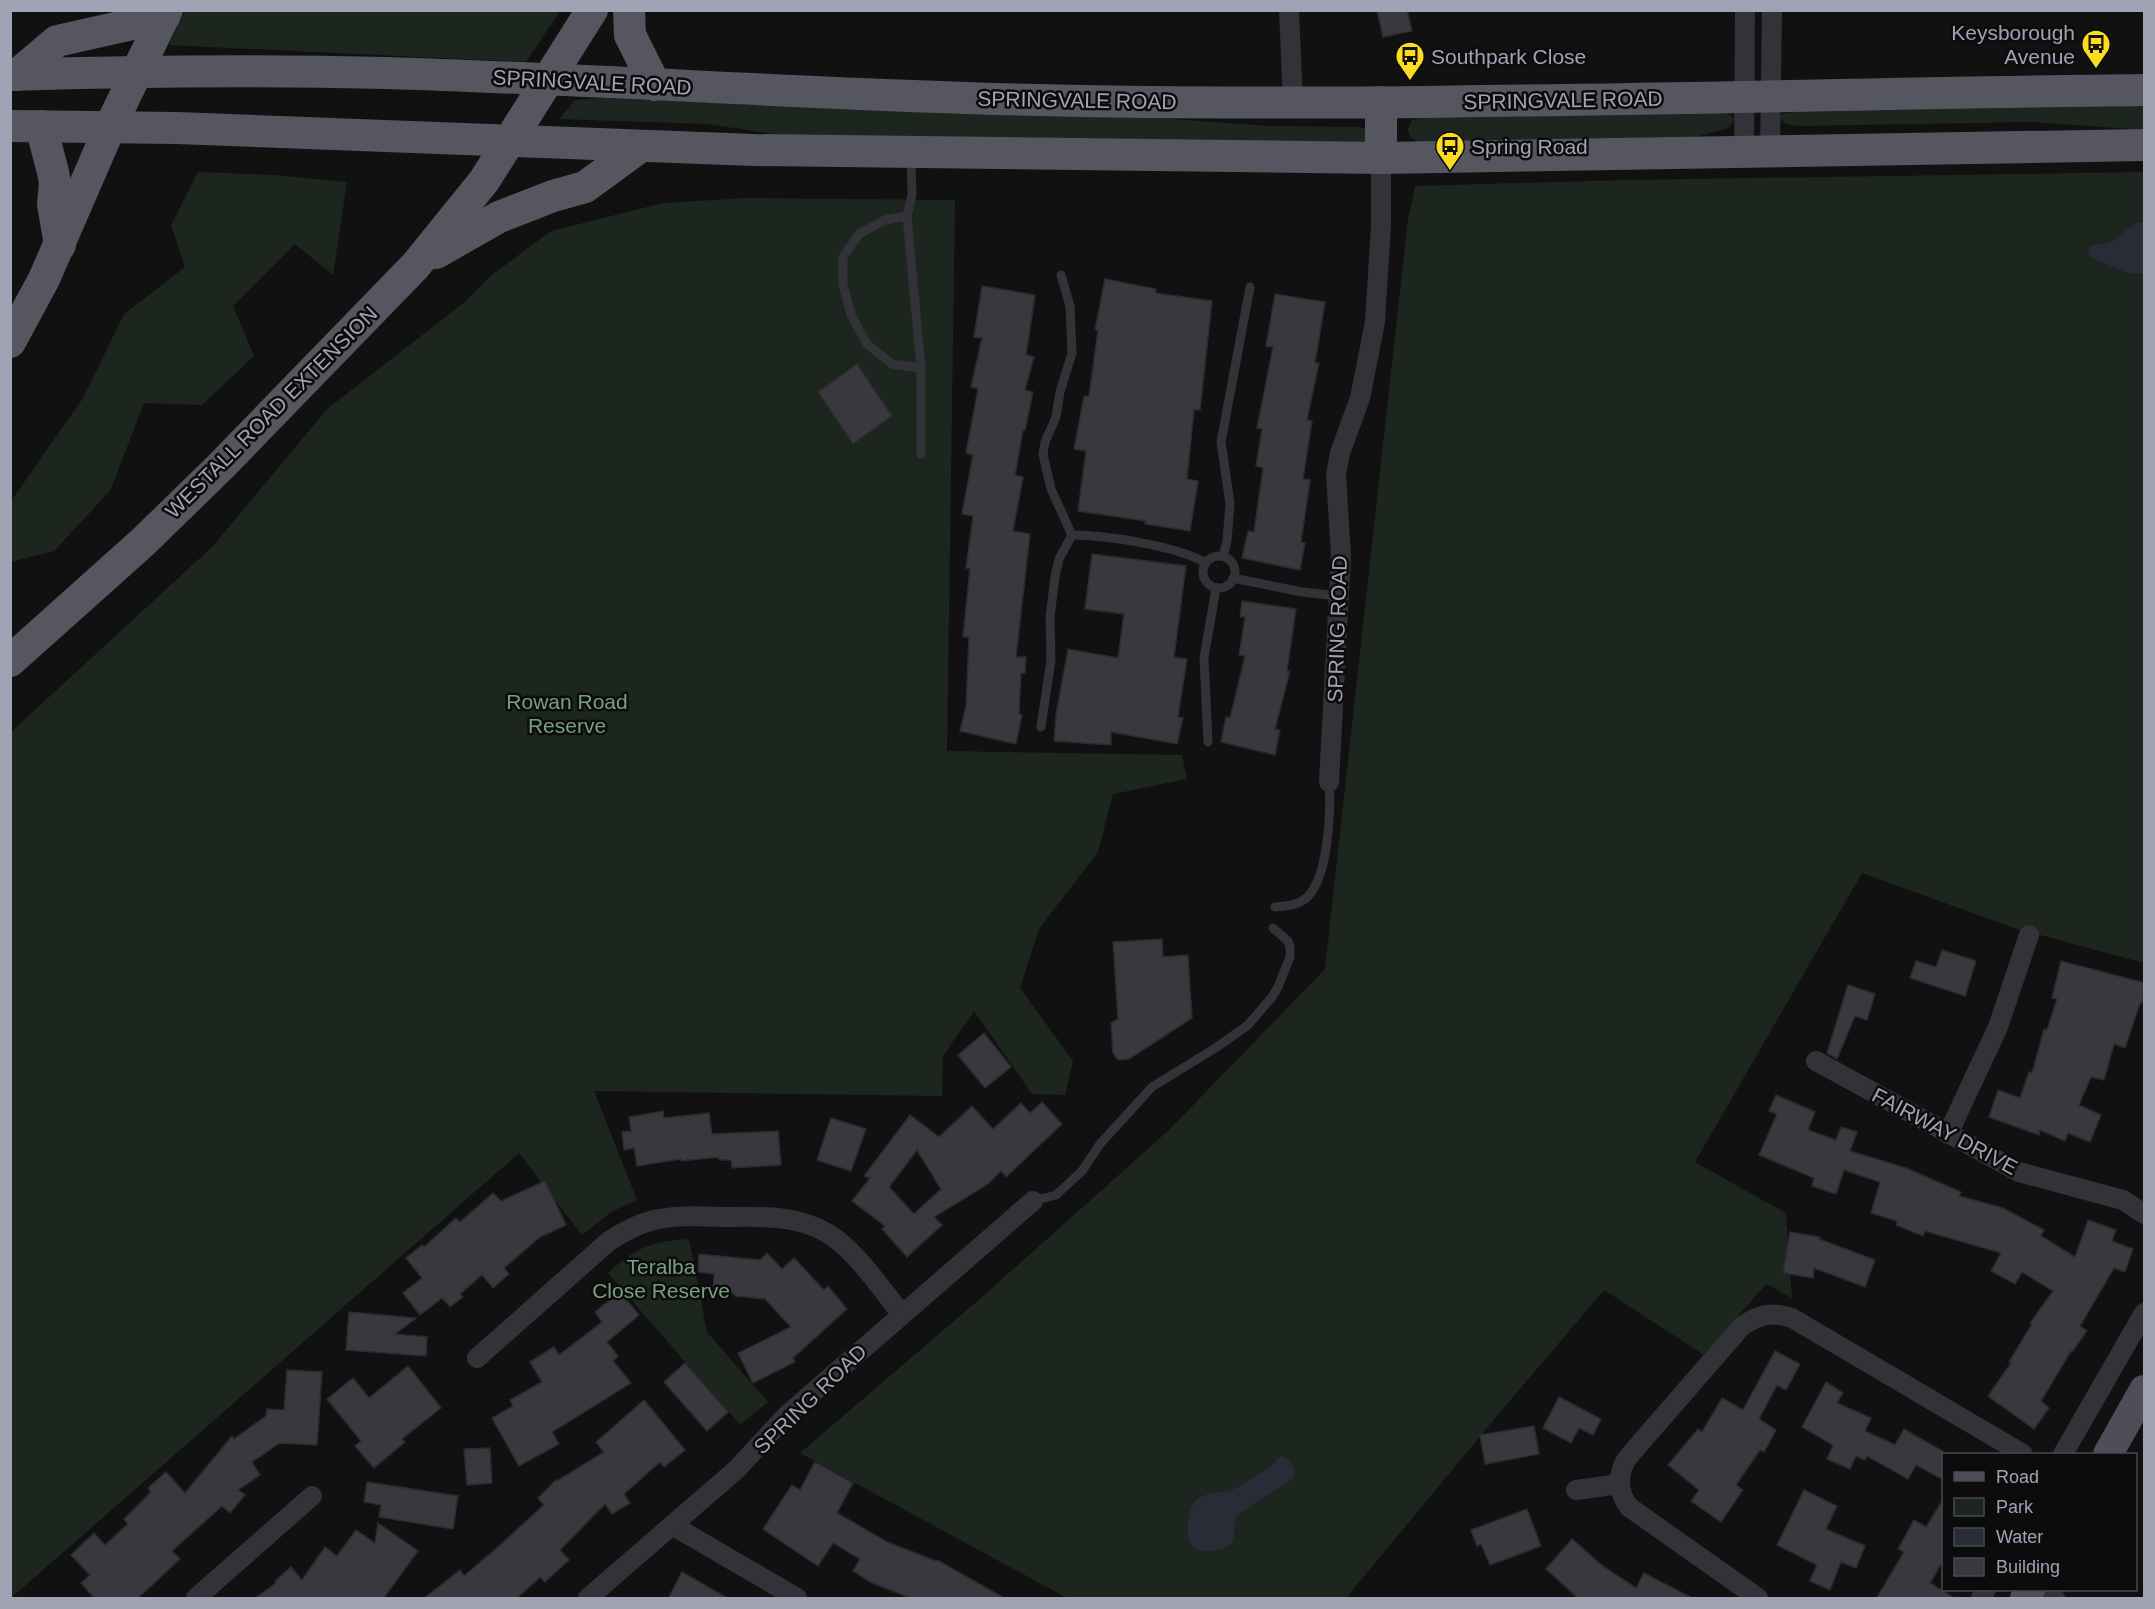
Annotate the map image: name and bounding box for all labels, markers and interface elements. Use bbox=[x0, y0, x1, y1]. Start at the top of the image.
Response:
place label: Keysborough Avenue bbox=[1951, 21, 2075, 68]
bus stop icon: Keysborough Avenue bbox=[2080, 28, 2112, 70]
bus stop icon: Southpark Close bbox=[1394, 40, 1426, 82]
place label: Southpark Close bbox=[1431, 45, 1586, 68]
street label: SPRINGVALE ROAD bbox=[492, 65, 692, 99]
street label: SPRINGVALE ROAD bbox=[977, 87, 1177, 113]
street label: SPRINGVALE ROAD bbox=[1463, 87, 1663, 113]
bus stop icon: Spring Road bbox=[1434, 130, 1466, 172]
place label: Spring Road bbox=[1471, 135, 1588, 158]
street label: WESTALL ROAD EXTENSION bbox=[161, 302, 381, 522]
street label: SPRING ROAD bbox=[1323, 555, 1351, 703]
park label: Rowan Road Reserve bbox=[506, 690, 628, 737]
street label: FAIRWAY DRIVE bbox=[1868, 1083, 2022, 1179]
park label: Teralba Close Reserve bbox=[592, 1255, 730, 1302]
street label: SPRING ROAD bbox=[749, 1340, 871, 1458]
legend bbox=[1942, 1453, 2137, 1591]
text: Road bbox=[1996, 1467, 2039, 1487]
text: Park bbox=[1996, 1497, 2034, 1517]
text: Water bbox=[1996, 1527, 2043, 1547]
text: Building bbox=[1996, 1557, 2060, 1577]

